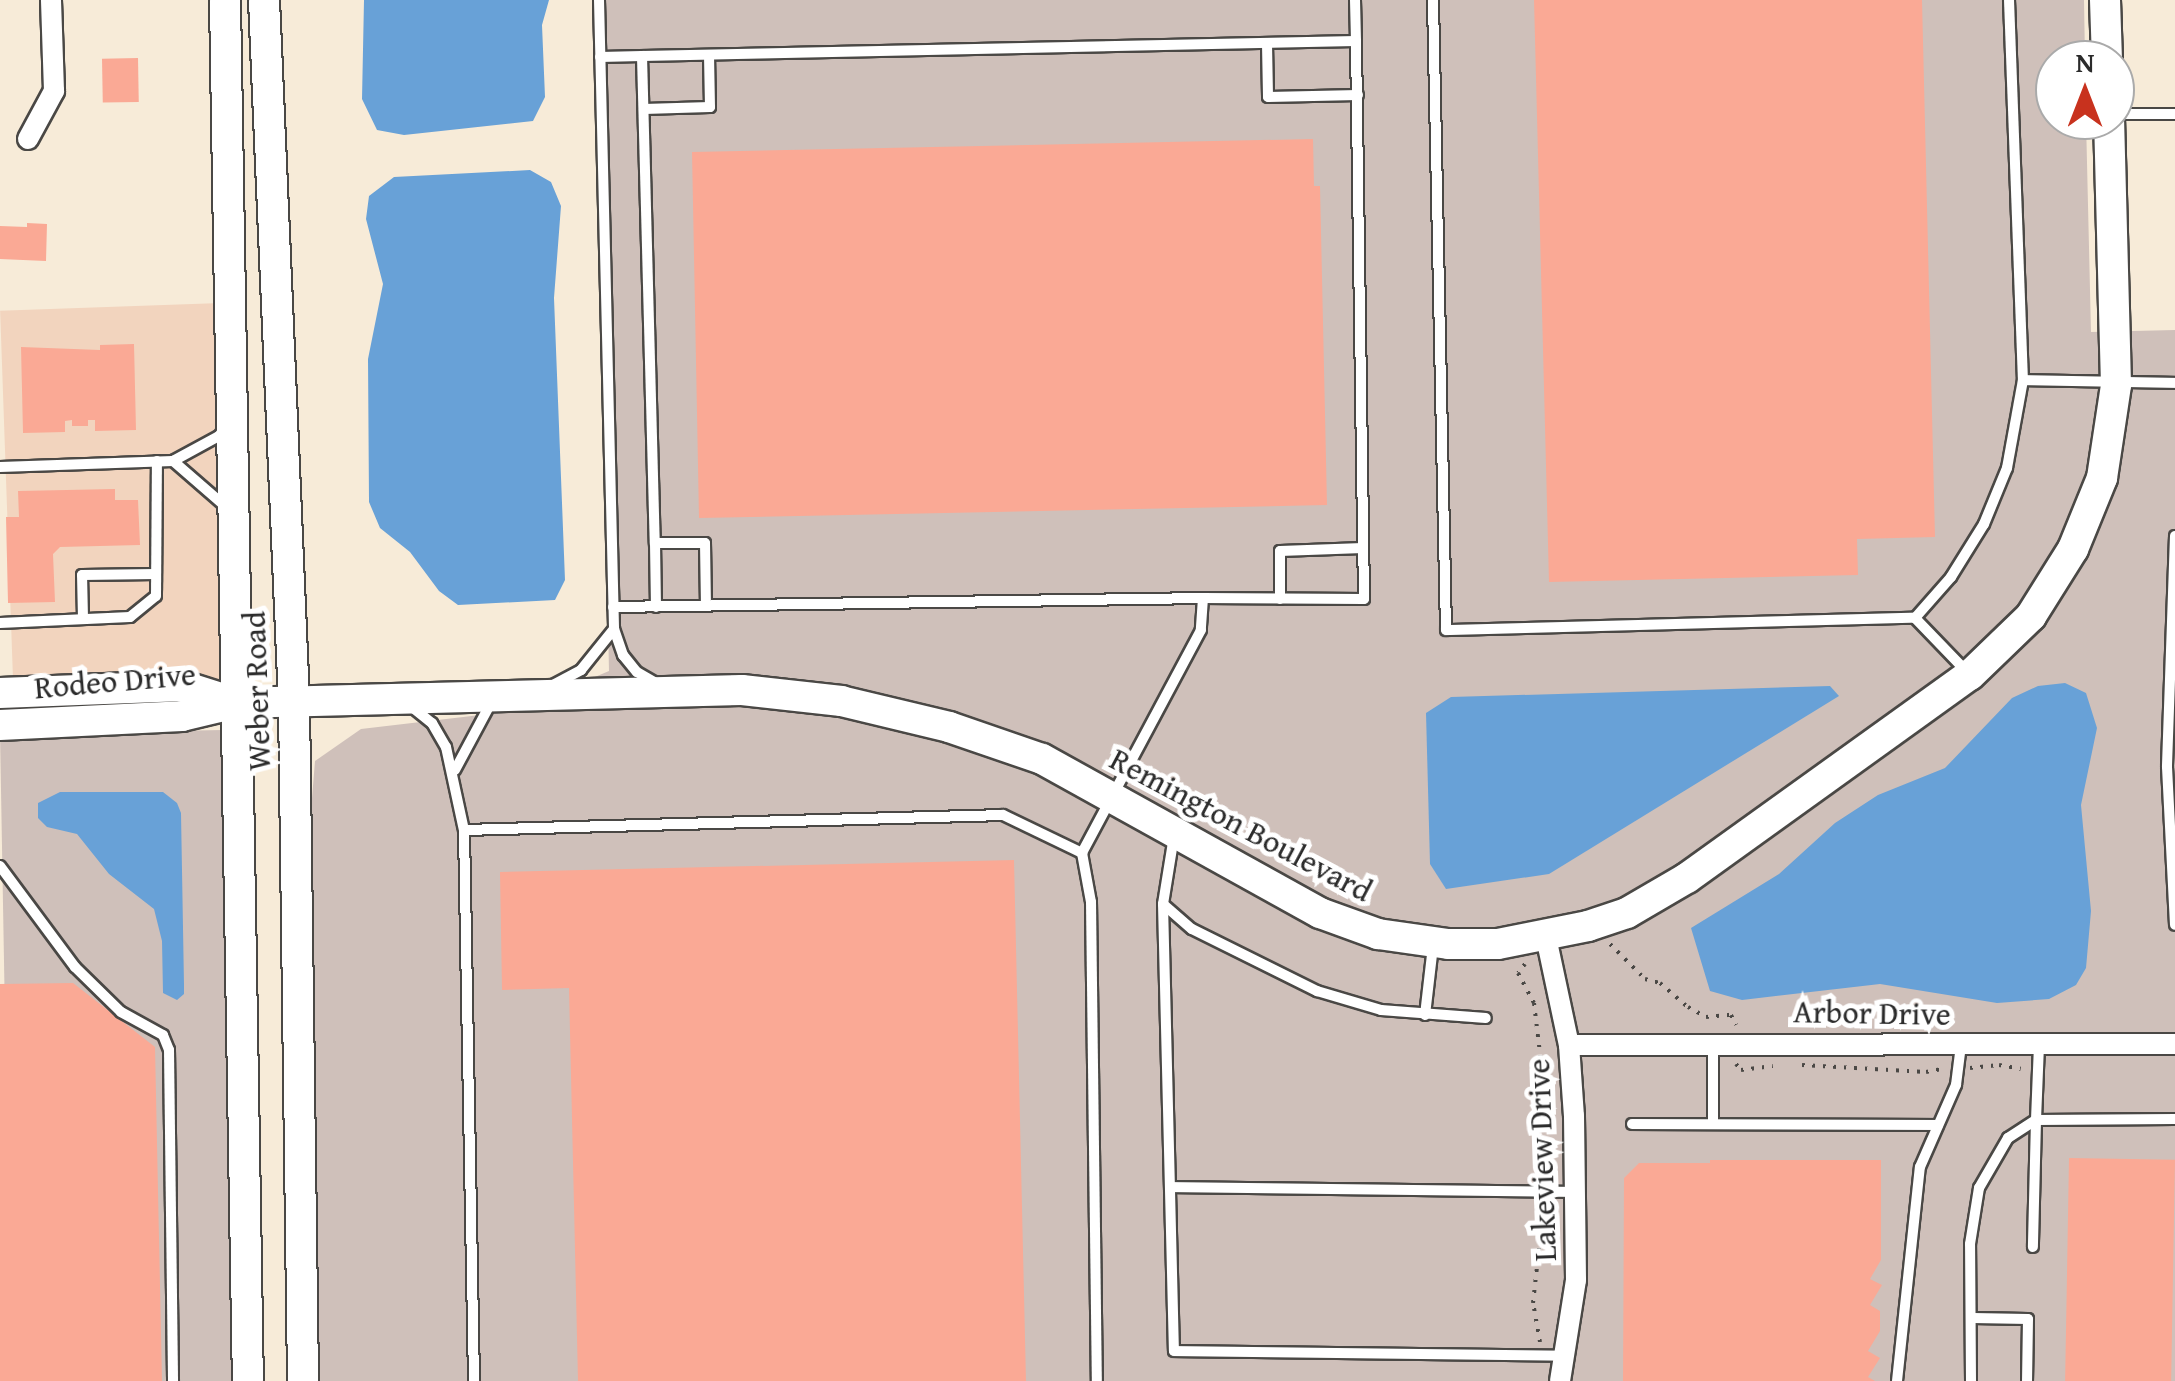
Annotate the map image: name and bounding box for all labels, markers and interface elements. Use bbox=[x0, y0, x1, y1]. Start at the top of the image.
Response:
north arrow bbox=[2035, 40, 2135, 140]
text: N bbox=[2076, 41, 2094, 82]
street label: Weber Road bbox=[235, 611, 279, 771]
street label: Rodeo Drive bbox=[33, 655, 197, 707]
street label: Remington Boulevard bbox=[1103, 740, 1379, 910]
street label: Arbor Drive bbox=[1793, 992, 1951, 1034]
street label: Lakeview Drive bbox=[1519, 1058, 1565, 1262]

